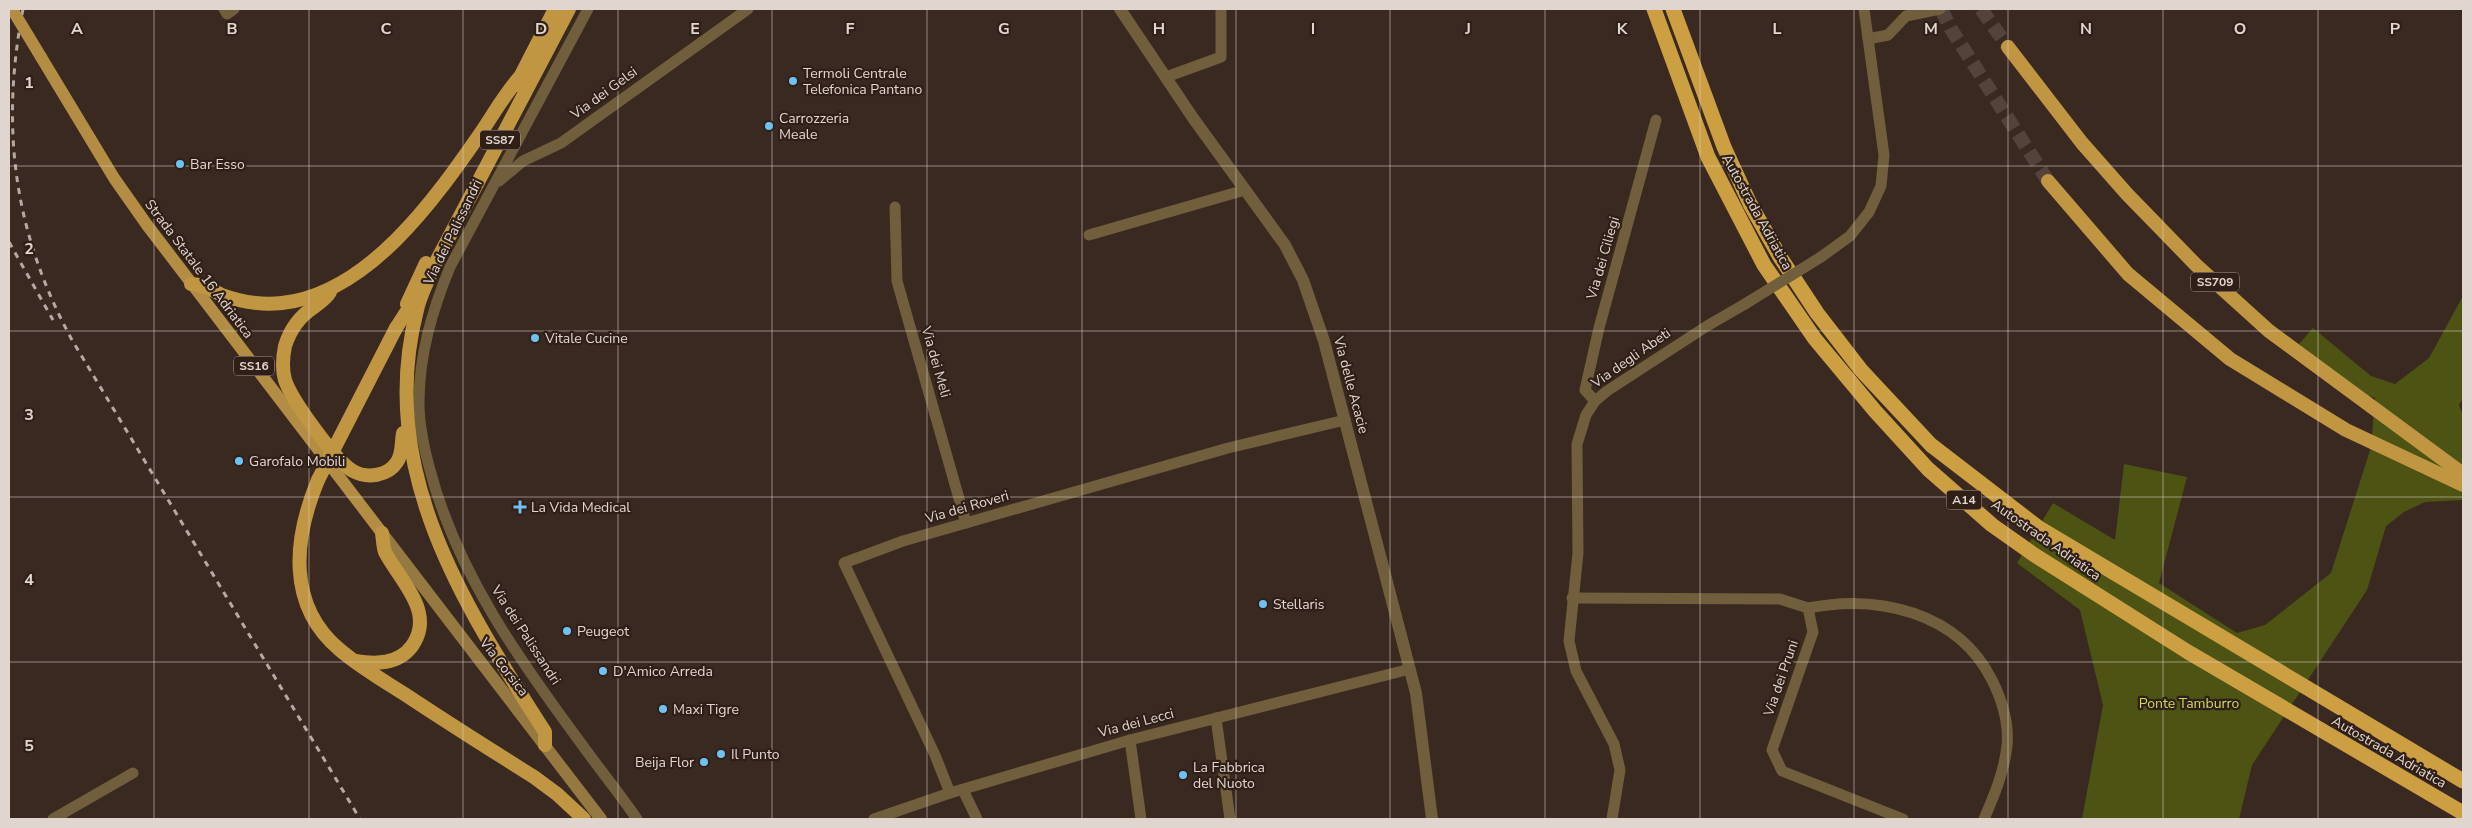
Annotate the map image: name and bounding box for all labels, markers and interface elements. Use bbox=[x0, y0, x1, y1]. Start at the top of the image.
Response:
text: A bbox=[71, 18, 83, 40]
text: B bbox=[226, 18, 238, 40]
text: C bbox=[381, 18, 392, 40]
text: D bbox=[535, 18, 547, 40]
text: E bbox=[690, 18, 700, 40]
text: F bbox=[846, 18, 855, 40]
text: G bbox=[998, 18, 1010, 40]
text: H bbox=[1153, 18, 1165, 40]
text: I bbox=[1311, 18, 1315, 40]
text: J bbox=[1464, 18, 1471, 40]
text: K bbox=[1617, 18, 1629, 40]
text: L bbox=[1773, 18, 1782, 40]
text: M bbox=[1924, 18, 1938, 40]
text: N bbox=[2080, 18, 2092, 40]
text: O bbox=[2234, 18, 2246, 40]
text: P bbox=[2390, 18, 2400, 40]
street label: Via dei Gelsi bbox=[566, 62, 641, 124]
place label: Termoli Centrale Telefonica Pantano bbox=[803, 64, 922, 99]
text: 1 bbox=[24, 72, 34, 94]
marker: Termoli Centrale Telefonica Pantano bbox=[787, 75, 799, 87]
place label: Carrozzeria Meale bbox=[779, 109, 849, 144]
marker: Carrozzeria Meale bbox=[763, 120, 775, 132]
road number: SS87 bbox=[480, 130, 520, 150]
street label: Autostrada Adriatica bbox=[1717, 151, 1797, 273]
place label: Bar Esso bbox=[190, 155, 245, 174]
marker: Bar Esso bbox=[174, 158, 186, 170]
street label: Via dei Palissandri bbox=[419, 176, 487, 289]
street label: Strada Statale 16 Adriatica bbox=[140, 195, 258, 343]
street label: Via dei Ciliegi bbox=[1582, 214, 1624, 303]
text: 2 bbox=[24, 238, 34, 260]
road number: SS709 bbox=[2191, 272, 2239, 292]
street label: Via dei Meli bbox=[917, 323, 955, 400]
street label: Via degli Abeti bbox=[1587, 324, 1674, 393]
place label: Vitale Cucine bbox=[544, 329, 628, 348]
marker: Vitale Cucine bbox=[529, 332, 541, 344]
street label: Via delle Acacie bbox=[1329, 333, 1373, 436]
road number: SS16 bbox=[234, 356, 274, 376]
text: 3 bbox=[24, 404, 34, 426]
place label: Garofalo Mobili bbox=[249, 452, 345, 471]
marker: Garofalo Mobili bbox=[233, 455, 245, 467]
street label: Via dei Roveri bbox=[922, 486, 1011, 528]
road number: A14 bbox=[1946, 490, 1982, 510]
street label: Autostrada Adriatica bbox=[1987, 495, 2105, 585]
place label: La Vida Medical bbox=[531, 498, 631, 517]
marker: La Vida Medical bbox=[513, 500, 527, 514]
text: 4 bbox=[24, 569, 34, 591]
street label: Via dei Palissandri bbox=[486, 581, 565, 688]
place label: Stellaris bbox=[1273, 595, 1325, 614]
marker: Stellaris bbox=[1257, 598, 1269, 610]
place label: Peugeot bbox=[577, 622, 629, 641]
marker: Peugeot bbox=[561, 625, 573, 637]
street label: Via Corsica bbox=[475, 633, 533, 700]
street label: Via dei Pruni bbox=[1759, 637, 1803, 719]
place label: D'Amico Arreda bbox=[613, 662, 713, 681]
marker: D'Amico Arreda bbox=[597, 665, 609, 677]
park label: Ponte Tamburro bbox=[2139, 694, 2240, 713]
place label: Maxi Tigre bbox=[673, 700, 739, 719]
marker: Maxi Tigre bbox=[657, 703, 669, 715]
street label: Via dei Lecci bbox=[1095, 704, 1176, 742]
street label: Autostrada Adriatica bbox=[2328, 711, 2450, 793]
text: 5 bbox=[24, 735, 34, 757]
place label: Il Punto bbox=[731, 745, 780, 764]
marker: Il Punto bbox=[715, 748, 727, 760]
place label: Beija Flor bbox=[635, 753, 694, 772]
marker: Beija Flor bbox=[698, 756, 710, 768]
place label: La Fabbrica del Nuoto bbox=[1193, 758, 1265, 793]
marker: La Fabbrica del Nuoto bbox=[1177, 769, 1189, 781]

